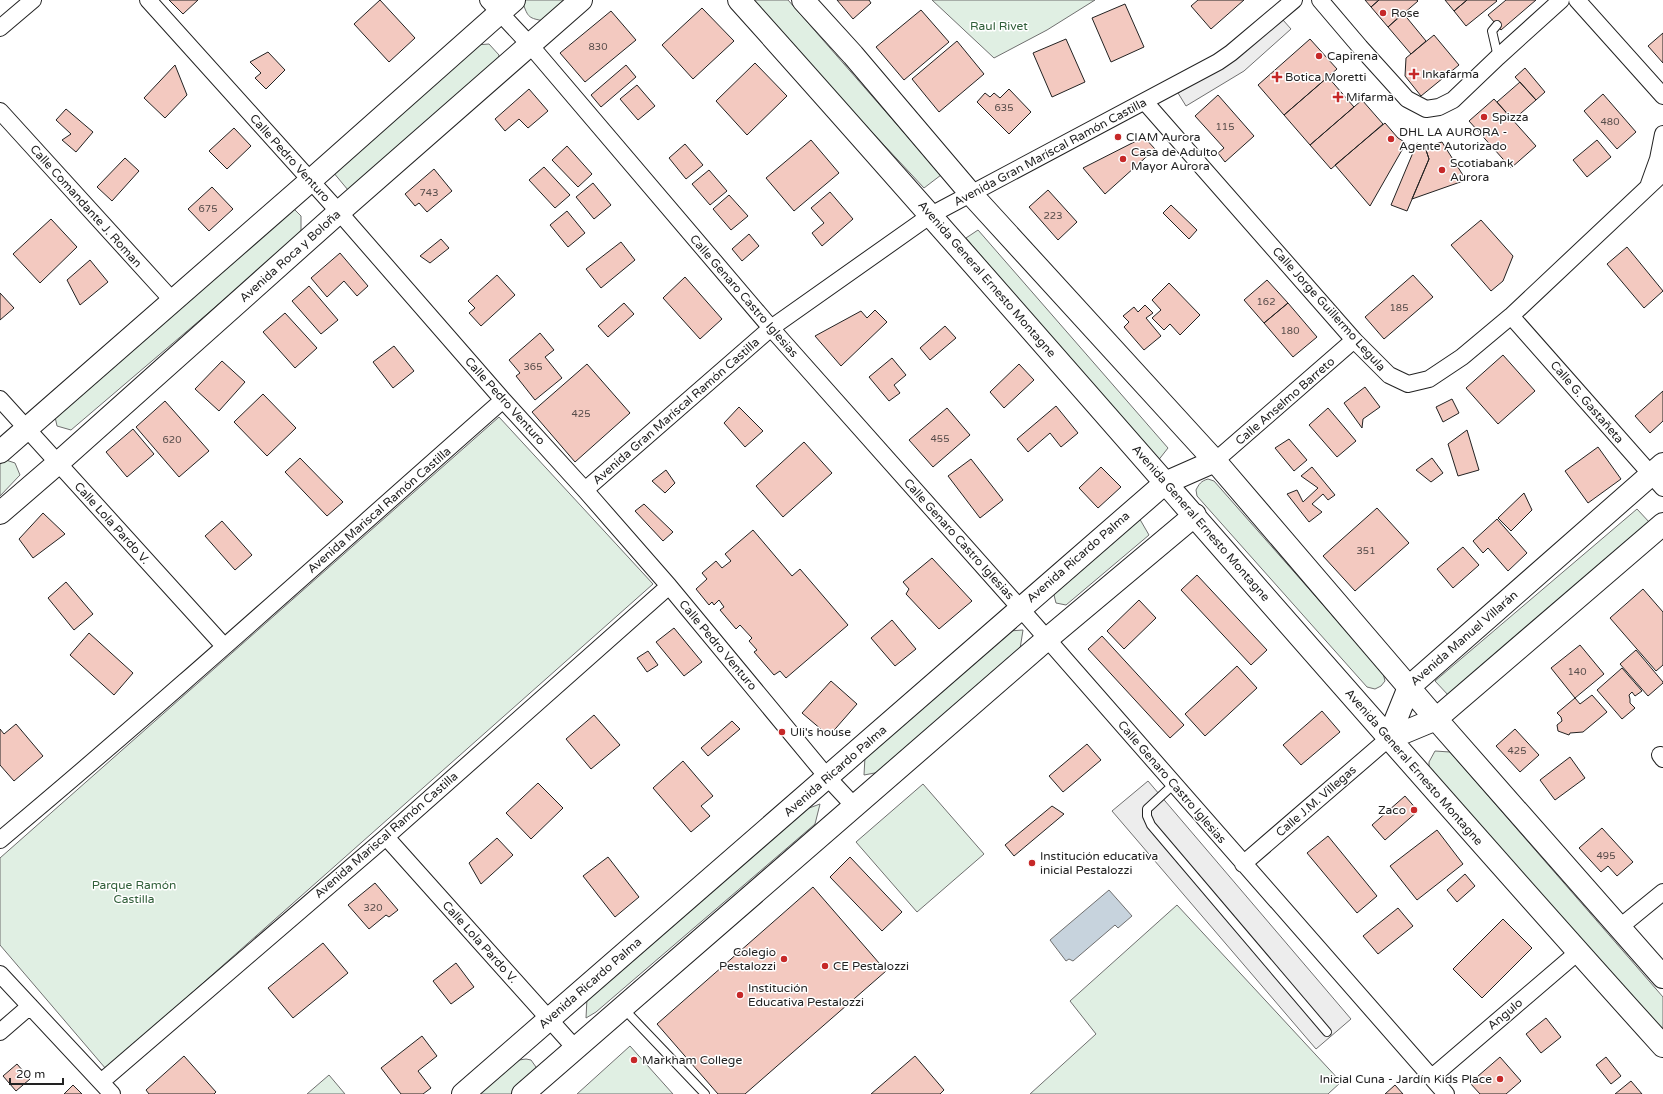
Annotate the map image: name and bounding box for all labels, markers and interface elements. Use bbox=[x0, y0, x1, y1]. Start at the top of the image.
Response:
place label: Rose bbox=[1391, 6, 1420, 20]
marker: Rose bbox=[1378, 8, 1388, 18]
park label: Raul Rivet bbox=[970, 19, 1028, 33]
house number: 830 bbox=[589, 41, 607, 53]
place label: Capirena bbox=[1327, 49, 1378, 63]
marker: Capirena bbox=[1314, 51, 1324, 61]
place label: Inkafarma bbox=[1422, 67, 1479, 81]
marker: Inkafarma bbox=[1409, 69, 1419, 79]
place label: Botica Moretti bbox=[1285, 70, 1366, 84]
marker: Botica Moretti bbox=[1272, 72, 1282, 82]
place label: Mifarma bbox=[1346, 90, 1394, 104]
marker: Mifarma bbox=[1333, 92, 1343, 102]
street label: Avenida Gran Maríscal Ramón Castilla bbox=[951, 95, 1149, 209]
house number: 635 bbox=[995, 102, 1013, 114]
place label: Spizza bbox=[1492, 110, 1529, 124]
street label: Calle Pedro Venturo bbox=[247, 111, 333, 205]
marker: Spizza bbox=[1479, 112, 1489, 122]
house number: 480 bbox=[1601, 116, 1619, 128]
house number: 115 bbox=[1216, 121, 1234, 133]
place label: DHL LA AURORA - Agente Autorizado bbox=[1399, 125, 1508, 153]
place label: CIAM Aurora bbox=[1126, 130, 1201, 144]
marker: CIAM Aurora bbox=[1113, 132, 1123, 142]
marker: DHL LA AURORA - Agente Autorizado bbox=[1386, 134, 1396, 144]
street label: Calle Comandante J. Roman bbox=[27, 142, 145, 270]
place label: Casa de Adulto Mayor Aurora bbox=[1131, 145, 1218, 173]
marker: Casa de Adulto Mayor Aurora bbox=[1118, 154, 1128, 164]
place label: Scotiabank Aurora bbox=[1450, 156, 1514, 184]
marker: Scotiabank Aurora bbox=[1437, 165, 1447, 175]
house number: 743 bbox=[420, 187, 438, 199]
street label: Avenida General Ernesto Montagne bbox=[915, 198, 1059, 360]
house number: 675 bbox=[199, 203, 217, 215]
street label: Avenida Roca y Boloña bbox=[237, 207, 343, 305]
house number: 223 bbox=[1044, 210, 1062, 222]
street label: Calle Genaro Castro Iglesias bbox=[687, 232, 801, 360]
street label: Calle Jorge Guillermo Legula bbox=[1270, 244, 1388, 374]
house number: 162 bbox=[1257, 296, 1275, 308]
house number: 185 bbox=[1390, 302, 1408, 314]
house number: 180 bbox=[1281, 325, 1299, 337]
street label: Avenida Gran Maríscal Ramón Castilla bbox=[590, 335, 762, 487]
street label: Calle Pedro Venturo bbox=[462, 354, 548, 448]
street label: Calle Anselmo Barreto bbox=[1233, 354, 1337, 448]
street label: Calle G. Gastañeta bbox=[1547, 358, 1627, 446]
house number: 365 bbox=[524, 361, 542, 373]
house number: 425 bbox=[572, 408, 590, 420]
house number: 455 bbox=[931, 433, 949, 445]
house number: 620 bbox=[163, 434, 181, 446]
street label: Avenida General Ernesto Montagne bbox=[1129, 442, 1273, 604]
street label: Avenida Mariscal Ramón Castilla bbox=[304, 444, 454, 576]
street label: Calle Genaro Castro Iglesias bbox=[901, 476, 1017, 602]
street label: Calle Lola Pardo V. bbox=[71, 479, 153, 567]
street label: Avenida Ricardo Palma bbox=[1024, 509, 1132, 605]
house number: 351 bbox=[1357, 545, 1375, 557]
street label: Avenida Manuel Villarán bbox=[1407, 588, 1521, 688]
street label: Calle Pedro Venturo bbox=[676, 597, 760, 693]
house number: 140 bbox=[1568, 666, 1586, 678]
street label: Avenida General Ernesto Montagne bbox=[1342, 686, 1486, 848]
street label: Calle Genaro Castro Iglesias bbox=[1115, 718, 1229, 846]
street label: Avenida Ricardo Palma bbox=[781, 723, 889, 819]
place label: Uli's house bbox=[790, 725, 851, 739]
marker: Uli's house bbox=[777, 727, 787, 737]
house number: 425 bbox=[1508, 745, 1526, 757]
street label: Calle J.M. Villegas bbox=[1273, 762, 1359, 840]
street label: Avenida Mariscal Ramón Castilla bbox=[311, 769, 461, 901]
place label: Zaco bbox=[1378, 803, 1406, 817]
marker: Zaco bbox=[1409, 805, 1419, 815]
place label: Institución educativa inicial Pestalozzi bbox=[1040, 849, 1158, 877]
house number: 495 bbox=[1597, 850, 1615, 862]
marker: Institución educativa inicial Pestalozzi bbox=[1027, 858, 1037, 868]
park label: Parque Ramón Castilla bbox=[92, 878, 176, 906]
street label: Calle Lola Pardo V. bbox=[439, 898, 521, 986]
house number: 320 bbox=[364, 902, 382, 914]
street label: Avenida Ricardo Palma bbox=[536, 935, 644, 1031]
place label: Colegio Pestalozzi bbox=[719, 945, 776, 973]
marker: Colegio Pestalozzi bbox=[779, 954, 789, 964]
place label: CE Pestalozzi bbox=[833, 959, 909, 973]
marker: CE Pestalozzi bbox=[820, 961, 830, 971]
place label: Institución Educativa Pestalozzi bbox=[748, 981, 864, 1009]
marker: Institución Educativa Pestalozzi bbox=[735, 990, 745, 1000]
street label: Angulo bbox=[1485, 995, 1525, 1033]
place label: Markham College bbox=[642, 1053, 742, 1067]
marker: Markham College bbox=[629, 1055, 639, 1065]
scale bar bbox=[10, 1060, 63, 1086]
text: 20 m bbox=[16, 1067, 45, 1081]
place label: Inicial Cuna - Jardín Kids Place bbox=[1319, 1072, 1492, 1086]
marker: Inicial Cuna - Jardín Kids Place bbox=[1495, 1074, 1505, 1084]

